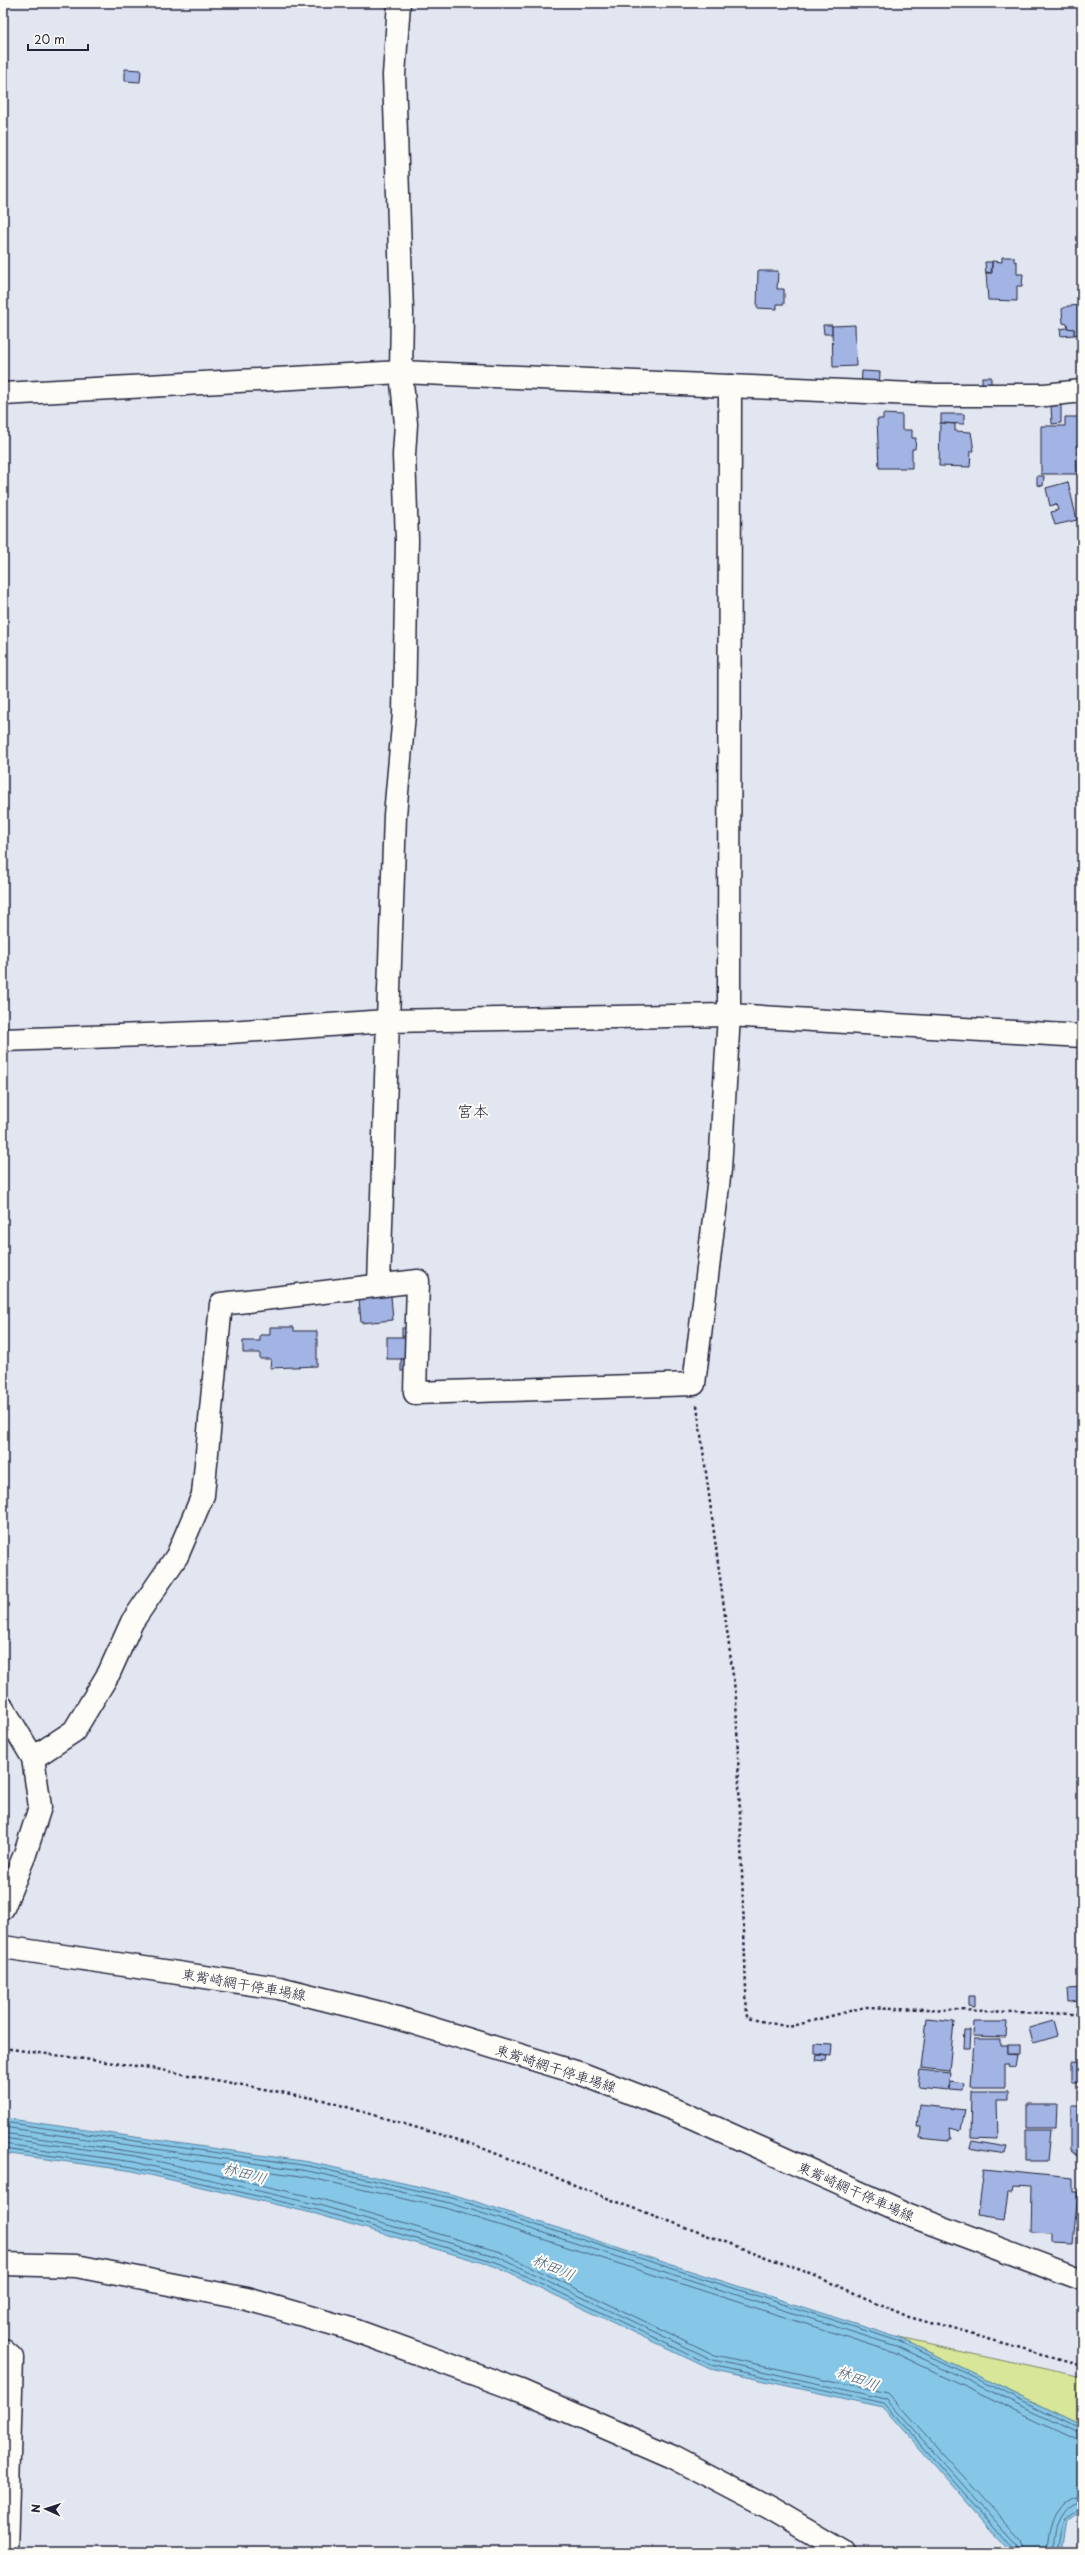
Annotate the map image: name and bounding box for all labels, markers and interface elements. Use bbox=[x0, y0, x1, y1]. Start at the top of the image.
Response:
scale bar bbox=[28, 26, 88, 52]
text: 20 m bbox=[34, 30, 65, 48]
district label: 宮本 bbox=[457, 1098, 489, 1122]
street label: 東觜崎網干停車場線 bbox=[180, 1963, 308, 2005]
street label: 東觜崎網干停車場線 bbox=[493, 2039, 619, 2097]
water label: 林田川 bbox=[220, 2155, 270, 2189]
street label: 東觜崎網干停車場線 bbox=[794, 2156, 918, 2226]
water label: 林田川 bbox=[529, 2247, 579, 2285]
water label: 林田川 bbox=[833, 2358, 883, 2396]
north arrow bbox=[26, 2489, 66, 2529]
text: N bbox=[27, 2503, 44, 2513]

